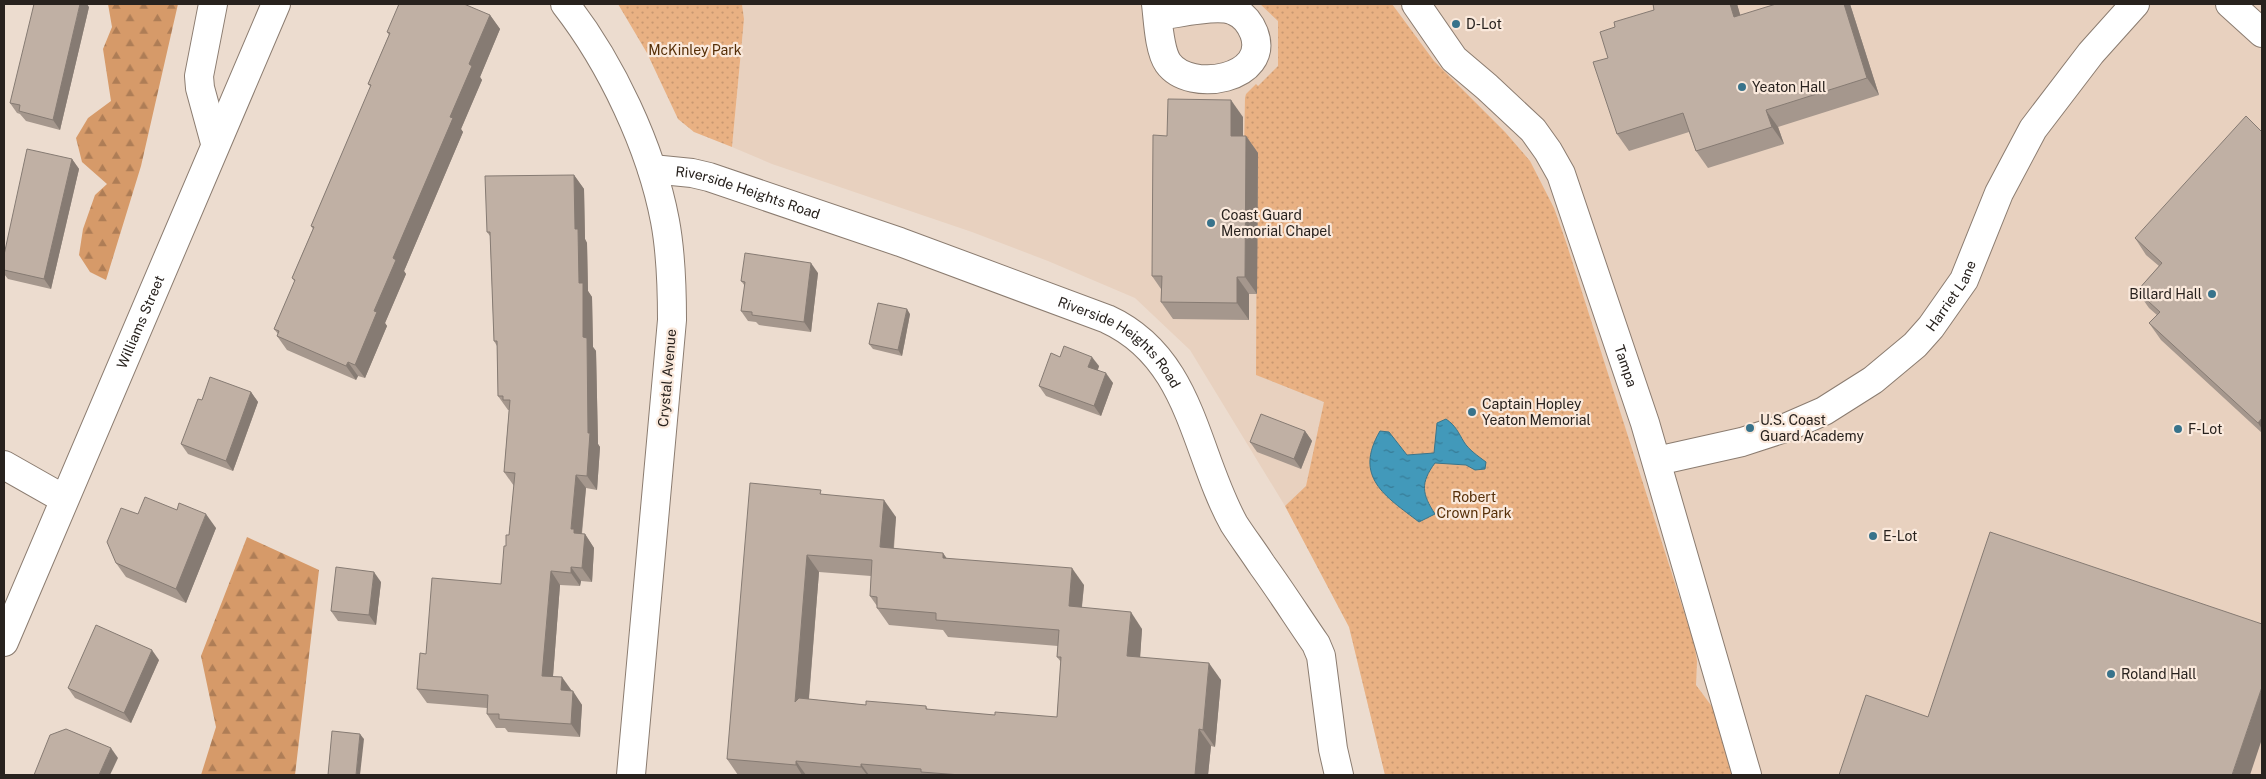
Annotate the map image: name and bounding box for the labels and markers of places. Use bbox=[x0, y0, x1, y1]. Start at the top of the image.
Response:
place label: D-Lot bbox=[1466, 16, 1502, 32]
marker: D-Lot bbox=[1450, 18, 1462, 30]
place label: Yeaton Hall bbox=[1752, 79, 1826, 95]
marker: Yeaton Hall bbox=[1736, 81, 1748, 93]
place label: Coast Guard Memorial Chapel bbox=[1221, 207, 1332, 239]
marker: Coast Guard Memorial Chapel bbox=[1205, 217, 1217, 229]
place label: Billard Hall bbox=[2129, 286, 2202, 302]
marker: Billard Hall bbox=[2206, 288, 2218, 300]
place label: Captain Hopley Yeaton Memorial bbox=[1482, 396, 1591, 428]
marker: Captain Hopley Yeaton Memorial bbox=[1466, 406, 1478, 418]
place label: U.S. Coast Guard Academy bbox=[1760, 412, 1864, 444]
place label: F-Lot bbox=[2188, 421, 2222, 437]
marker: U.S. Coast Guard Academy bbox=[1744, 422, 1756, 434]
marker: F-Lot bbox=[2172, 423, 2184, 435]
place label: E-Lot bbox=[1883, 528, 1918, 544]
marker: E-Lot bbox=[1867, 530, 1879, 542]
place label: Roland Hall bbox=[2121, 666, 2197, 682]
marker: Roland Hall bbox=[2105, 668, 2117, 680]

